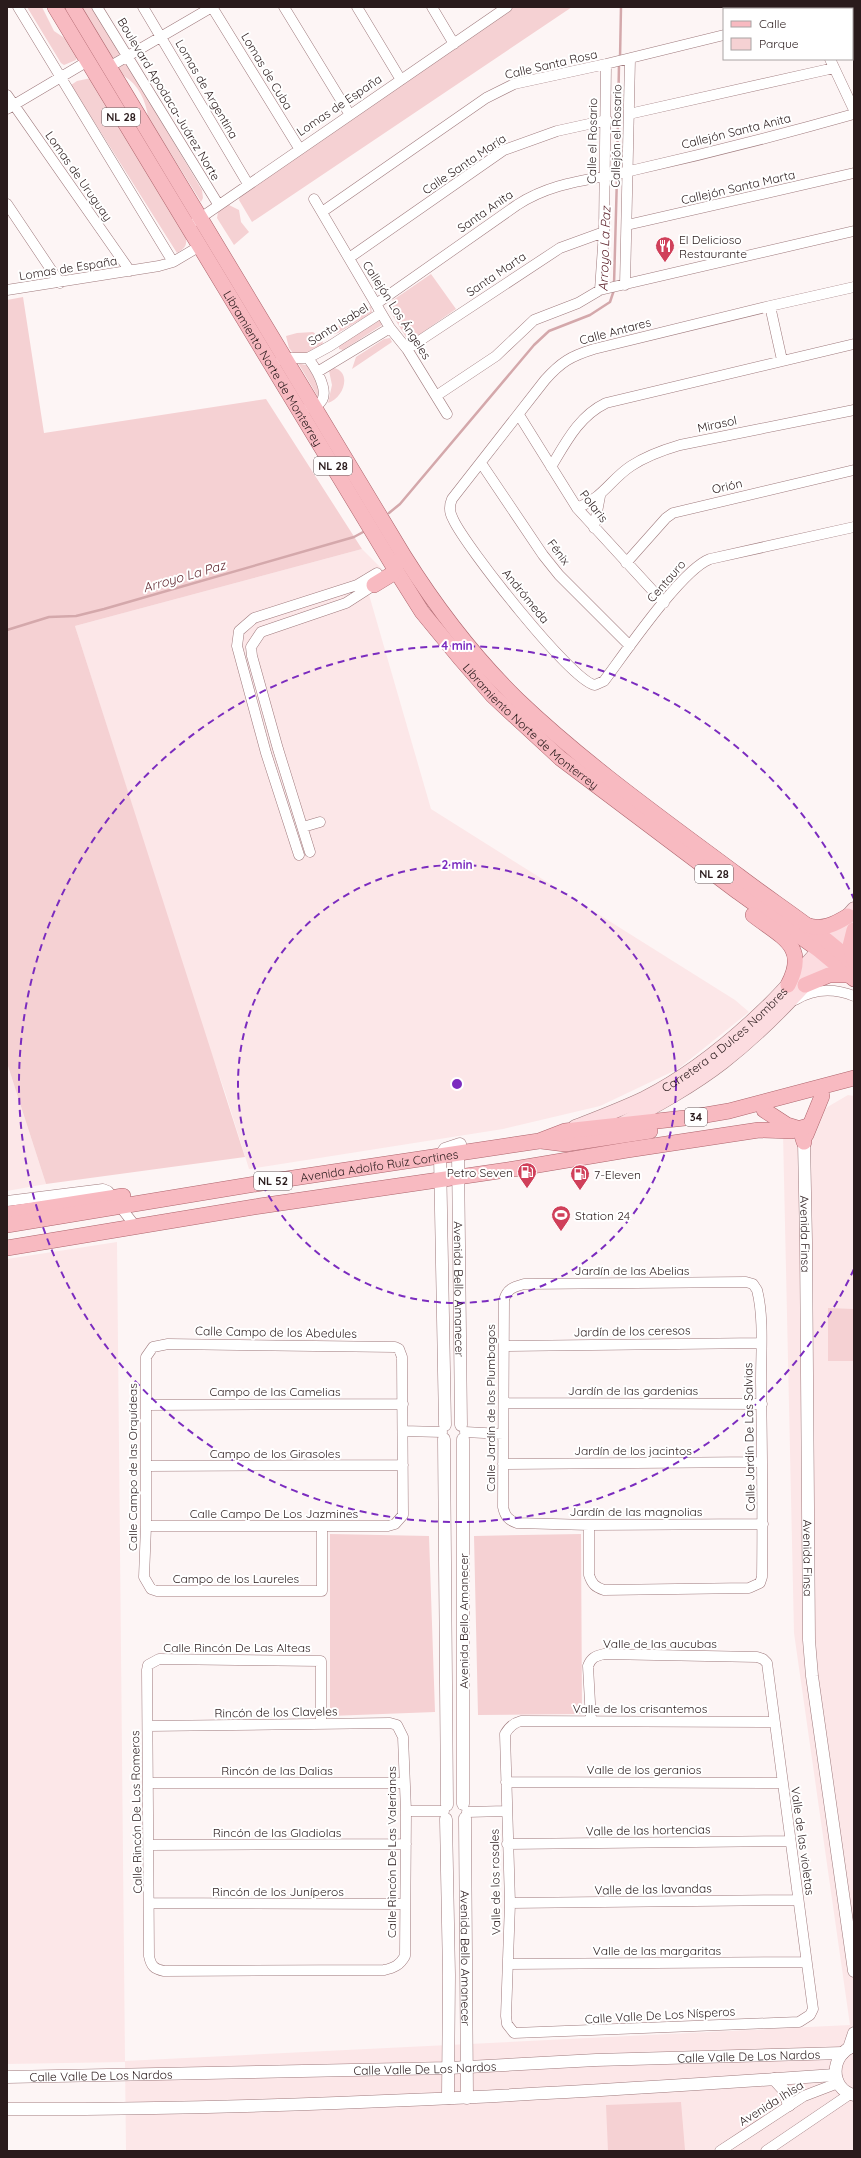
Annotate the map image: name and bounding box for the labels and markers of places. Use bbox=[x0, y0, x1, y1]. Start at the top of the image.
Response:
place label: El Delicioso Restaurante bbox=[679, 232, 747, 261]
restaurant icon: El Delicioso Restaurante bbox=[654, 235, 676, 263]
centre of rings bbox=[450, 1077, 464, 1091]
fuel station icon: Petro Seven bbox=[516, 1161, 538, 1189]
fuel station icon: 7-Eleven bbox=[569, 1163, 591, 1191]
place label: Petro Seven bbox=[447, 1165, 513, 1180]
place label: 7-Eleven bbox=[594, 1167, 641, 1182]
sports icon: Station 24 bbox=[550, 1204, 572, 1232]
place label: Station 24 bbox=[575, 1208, 630, 1223]

